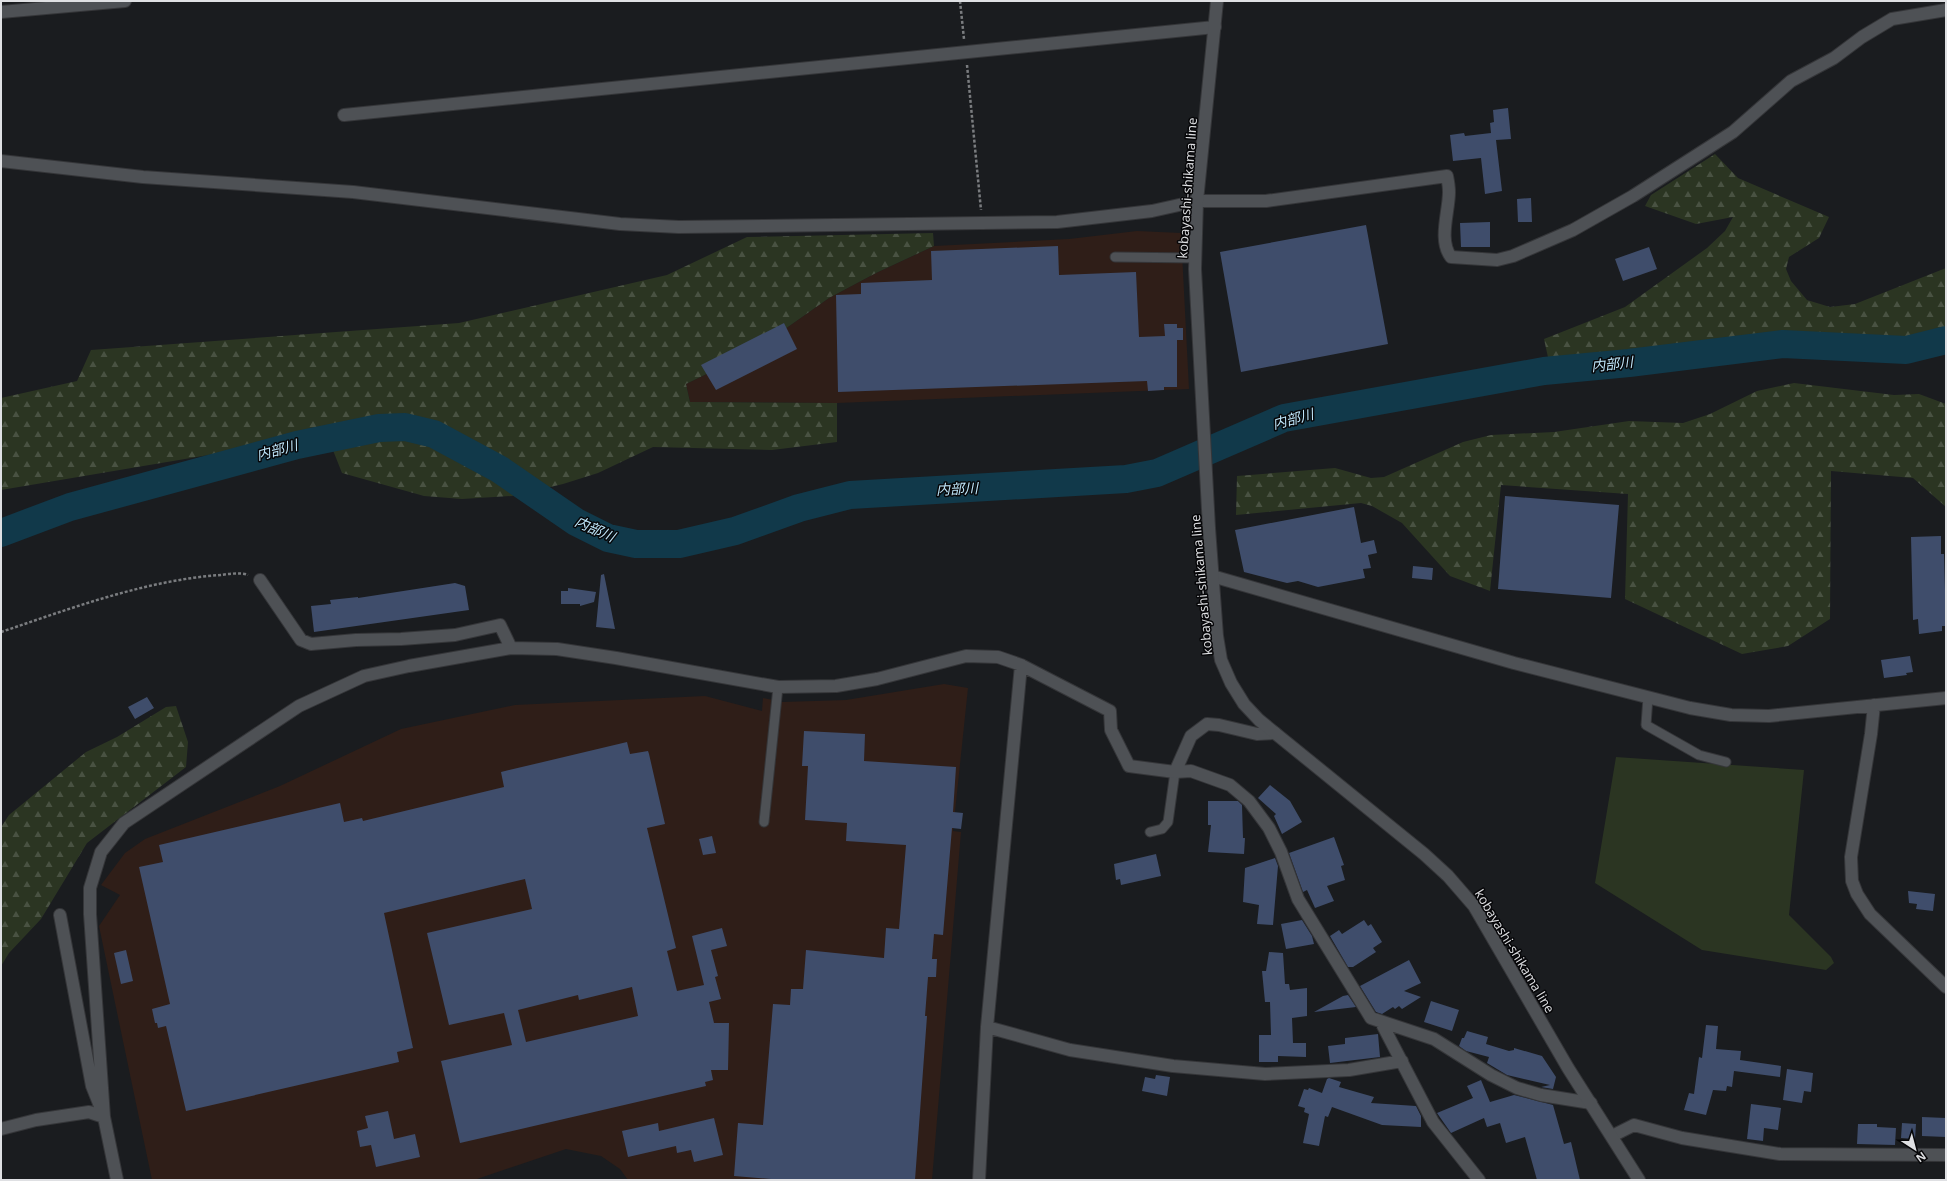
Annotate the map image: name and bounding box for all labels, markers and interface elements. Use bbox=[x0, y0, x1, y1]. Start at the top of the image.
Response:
street label: kobayashi-shikama line bbox=[1173, 117, 1201, 259]
water label: 内部川 bbox=[1590, 352, 1636, 375]
water label: 内部川 bbox=[1270, 403, 1318, 433]
water label: 内部川 bbox=[254, 434, 302, 464]
water label: 内部川 bbox=[936, 478, 980, 499]
water label: 内部川 bbox=[572, 511, 620, 547]
street label: kobayashi-shikama line bbox=[1186, 514, 1216, 656]
street label: kobayashi-shikama line bbox=[1471, 886, 1559, 1016]
north arrow bbox=[1895, 1129, 1935, 1169]
text: N bbox=[1913, 1149, 1929, 1166]

